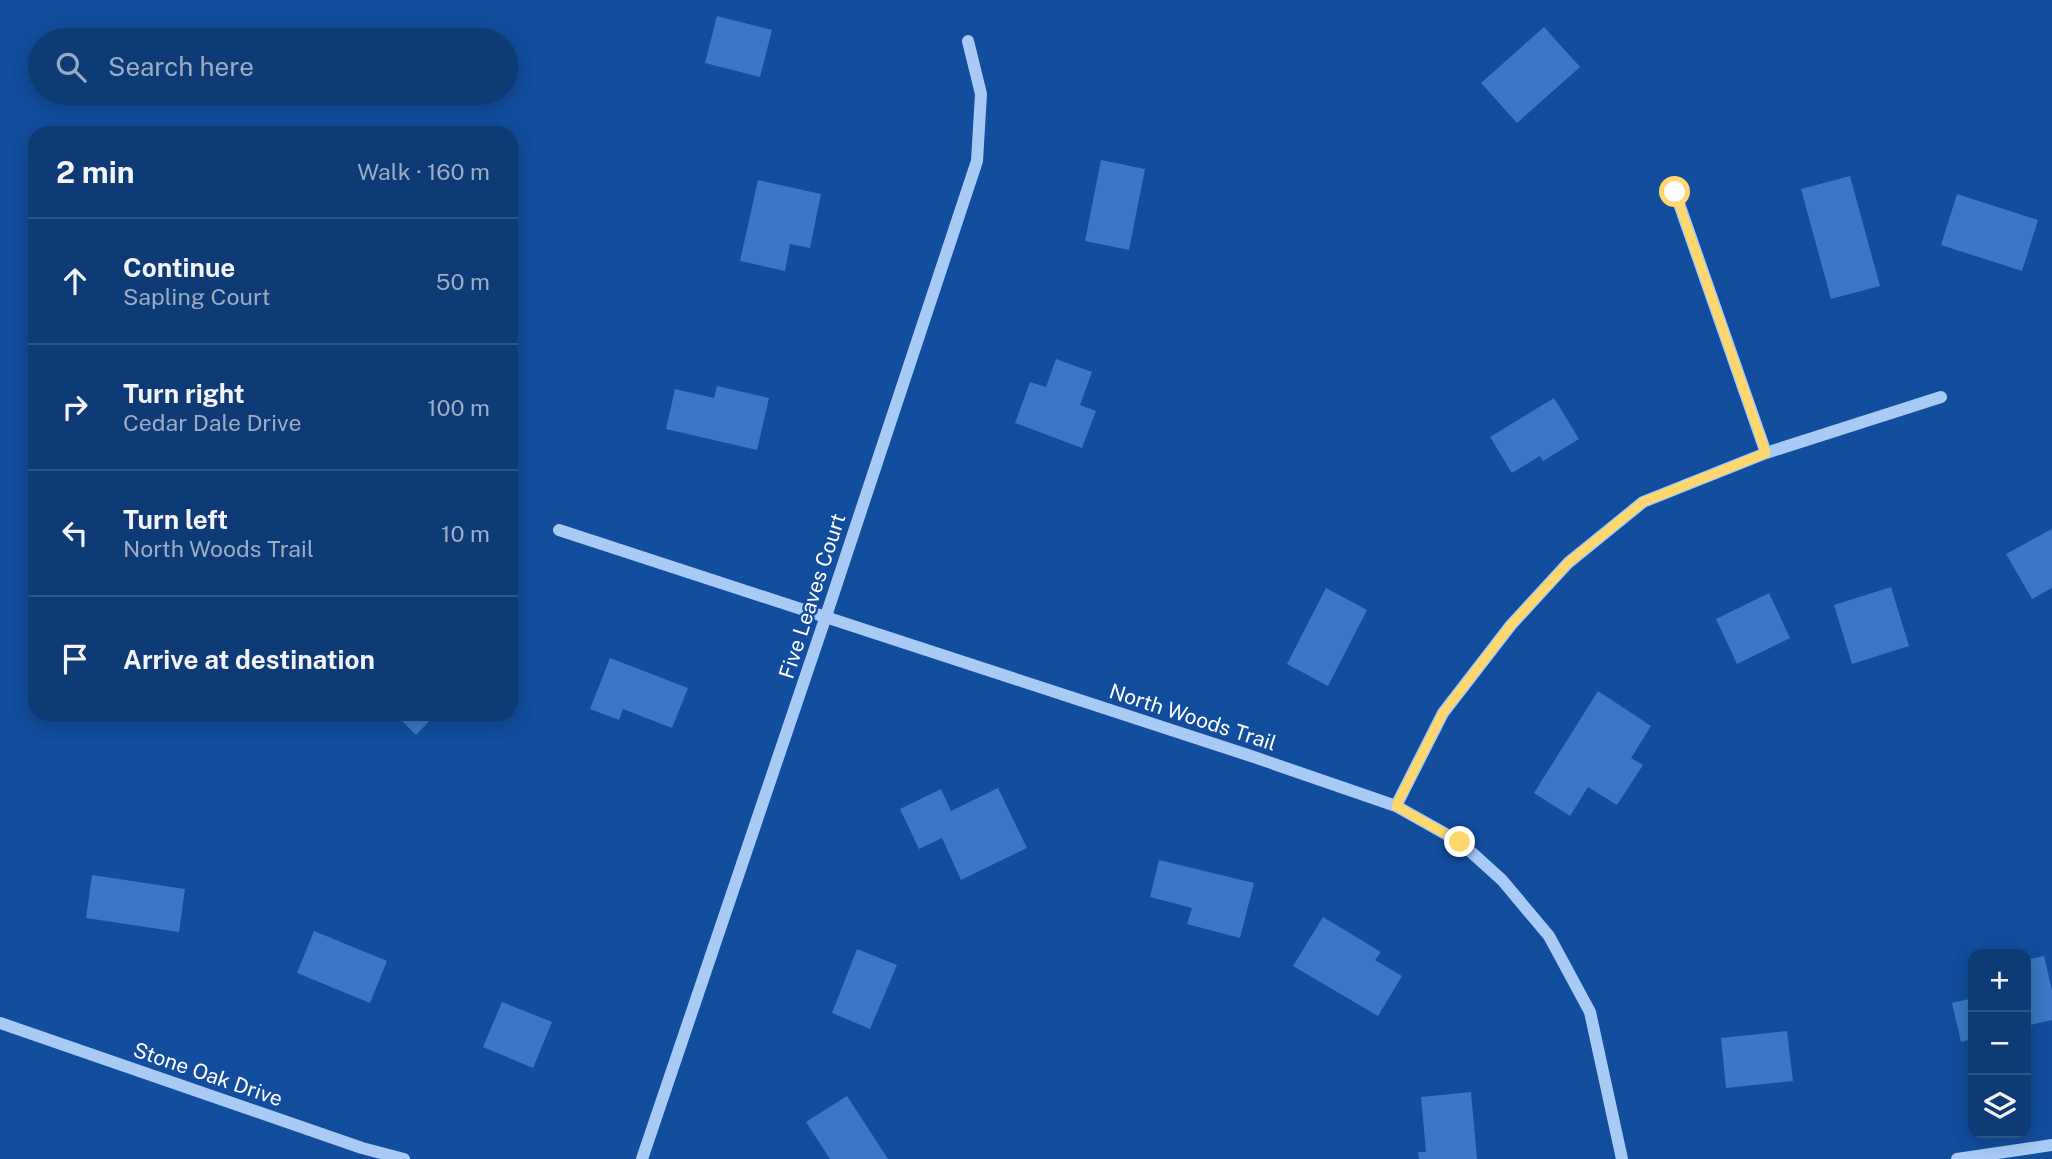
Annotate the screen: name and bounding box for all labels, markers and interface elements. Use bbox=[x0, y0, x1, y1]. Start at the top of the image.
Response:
search box bbox=[28, 28, 518, 105]
icon: search bbox=[52, 48, 90, 86]
text: Search here bbox=[108, 51, 254, 82]
text: 2 min bbox=[56, 154, 135, 190]
text: Walk · 160 m bbox=[357, 158, 490, 185]
route start bbox=[1659, 176, 1690, 207]
text: Continue bbox=[123, 252, 235, 283]
icon: ahead bbox=[56, 262, 94, 300]
text: 50 m bbox=[436, 268, 490, 295]
text: Sapling Court bbox=[123, 283, 271, 310]
text: Turn right bbox=[123, 378, 245, 409]
icon: right bbox=[56, 388, 94, 426]
text: 100 m bbox=[427, 394, 490, 421]
text: Cedar Dale Drive bbox=[123, 409, 301, 436]
text: Turn left bbox=[123, 504, 228, 535]
street label: Five Leaves Court bbox=[774, 510, 850, 682]
icon: left bbox=[56, 514, 94, 552]
text: 10 m bbox=[441, 520, 490, 547]
text: North Woods Trail bbox=[123, 535, 314, 562]
icon: arrive bbox=[56, 640, 94, 678]
text: Arrive at destination bbox=[123, 644, 375, 675]
street label: North Woods Trail bbox=[1106, 678, 1280, 756]
route end bbox=[1444, 826, 1475, 857]
map controls bbox=[1968, 949, 2031, 1138]
button: + bbox=[1968, 949, 2031, 1012]
button: − bbox=[1968, 1012, 2031, 1075]
street label: Stone Oak Drive bbox=[130, 1037, 286, 1111]
button: layers bbox=[1968, 1075, 2031, 1138]

